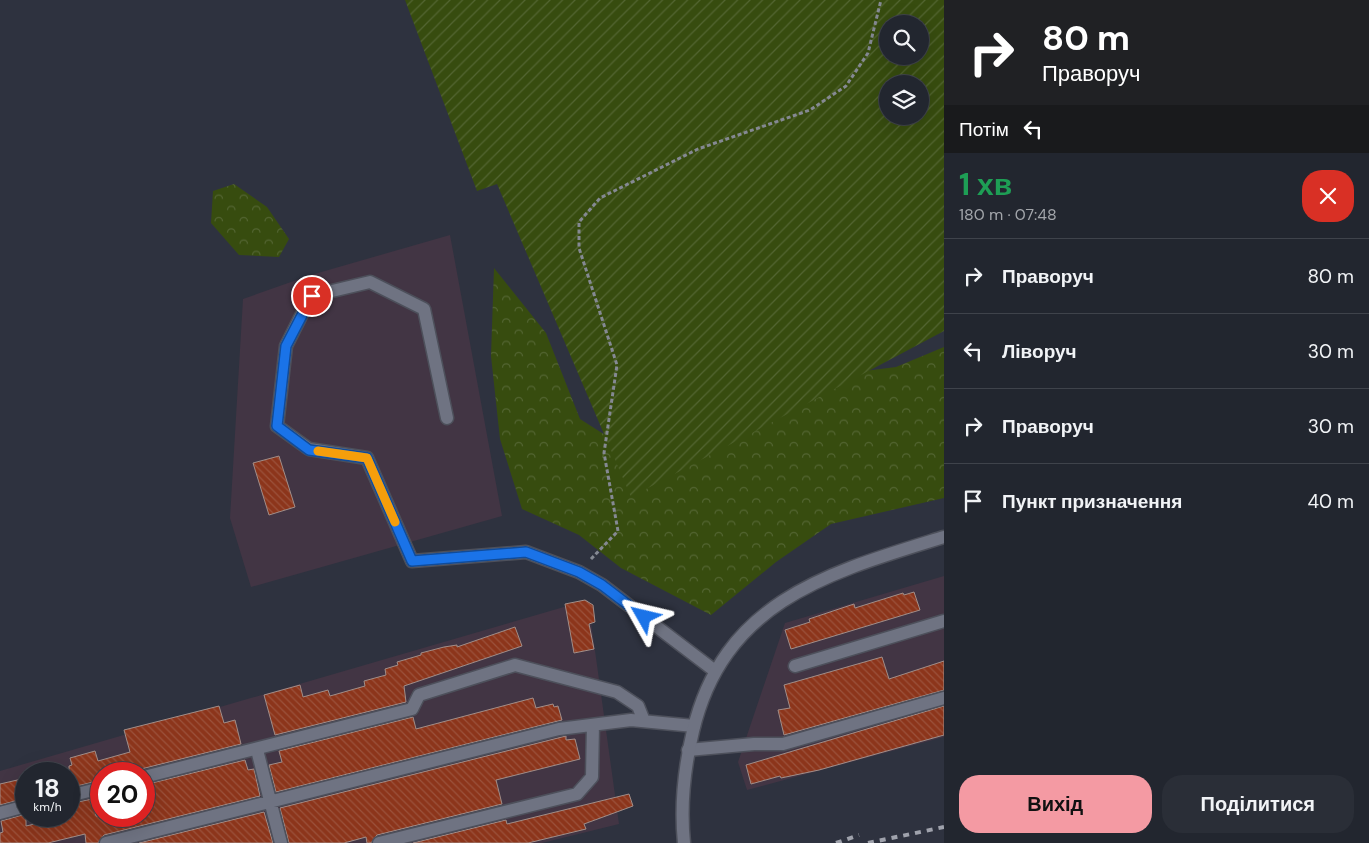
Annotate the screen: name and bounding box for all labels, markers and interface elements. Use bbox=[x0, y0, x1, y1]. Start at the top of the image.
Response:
map controls bbox=[879, 15, 929, 125]
button: search bbox=[879, 15, 929, 65]
text: 80 m bbox=[1042, 15, 1130, 61]
icon: right bbox=[959, 20, 1024, 85]
text: Праворуч bbox=[1042, 59, 1140, 88]
button: layers bbox=[879, 75, 929, 125]
icon: left bbox=[1019, 115, 1047, 143]
text: Потім bbox=[959, 117, 1009, 142]
text: 1 хв bbox=[959, 165, 1012, 204]
button: close bbox=[1302, 170, 1354, 222]
text: 180 m · 07:48 bbox=[959, 204, 1057, 225]
icon: right bbox=[959, 262, 987, 290]
text: Праворуч bbox=[1002, 264, 1094, 289]
text: 80 m bbox=[1307, 264, 1354, 289]
pin bbox=[291, 275, 333, 317]
icon: arrive bbox=[298, 282, 326, 310]
icon: left bbox=[959, 337, 987, 365]
text: Ліворуч bbox=[1002, 339, 1077, 364]
text: 30 m bbox=[1308, 339, 1354, 364]
icon: right bbox=[959, 412, 987, 440]
text: Праворуч bbox=[1002, 414, 1094, 439]
text: 30 m bbox=[1308, 414, 1354, 439]
icon: arrive bbox=[959, 487, 987, 515]
text: Пункт призначення bbox=[1002, 489, 1182, 514]
text: 40 m bbox=[1307, 489, 1354, 514]
position arrow bbox=[617, 590, 669, 642]
speed limit sign: 20 bbox=[90, 762, 155, 827]
text: 18 bbox=[35, 772, 60, 805]
button: Вихід bbox=[959, 775, 1152, 833]
button: Поділитися bbox=[1162, 775, 1354, 833]
text: km/h bbox=[33, 799, 62, 815]

